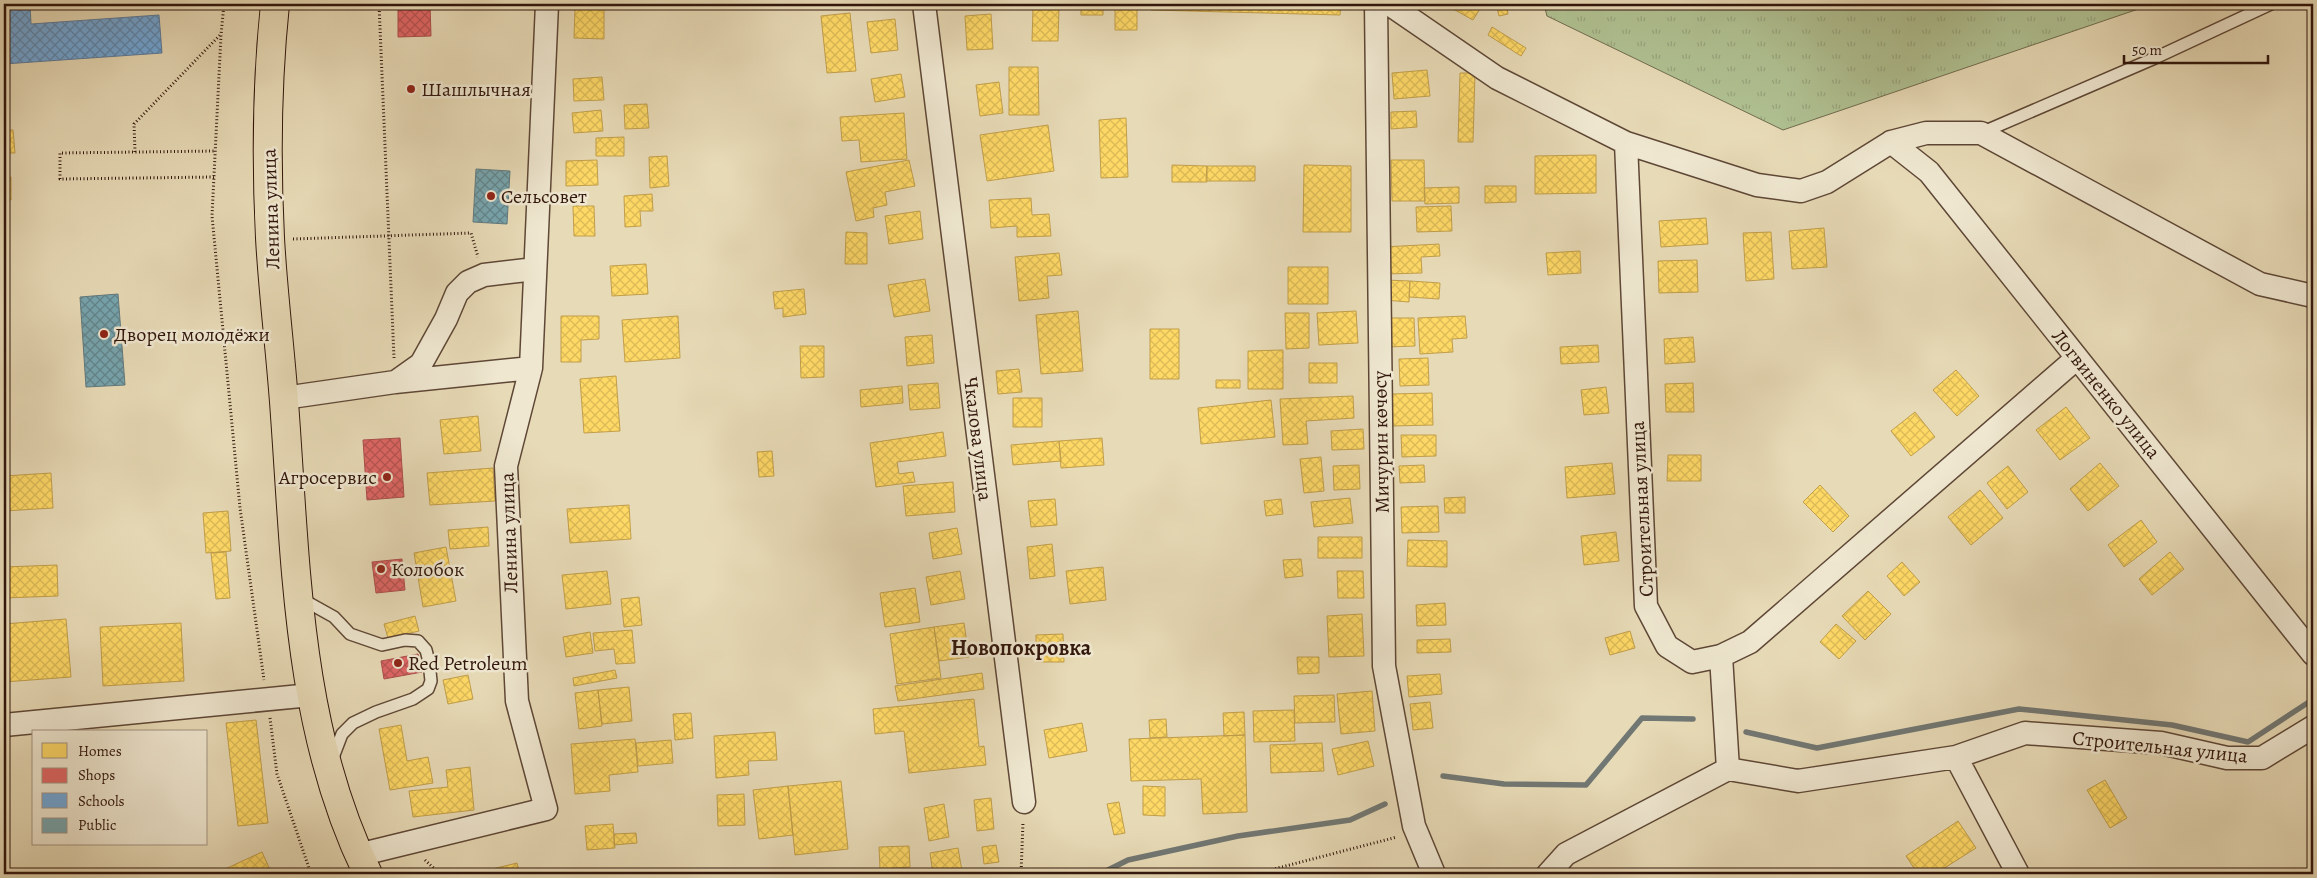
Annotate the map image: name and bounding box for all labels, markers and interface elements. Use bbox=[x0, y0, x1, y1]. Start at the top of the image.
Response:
scale bar bbox=[2124, 32, 2268, 64]
text: 50 m bbox=[2132, 40, 2162, 60]
place label: Шашлычная bbox=[421, 76, 531, 103]
marker: Шашлычная bbox=[405, 83, 417, 95]
street label: Ленина улица bbox=[255, 147, 287, 270]
place label: Сельсовет bbox=[501, 183, 587, 210]
marker: Сельсовет bbox=[485, 190, 497, 202]
place label: Дворец молодёжи bbox=[114, 321, 270, 348]
street label: Логвиненко улица bbox=[2045, 323, 2167, 465]
marker: Дворец молодёжи bbox=[98, 328, 110, 340]
street label: Мичурин көчөсү bbox=[1366, 370, 1396, 514]
street label: Чкалова улица bbox=[957, 375, 999, 503]
street label: Строительная улица bbox=[1624, 420, 1660, 598]
place label: Агросервис bbox=[278, 464, 377, 491]
marker: Агросервис bbox=[381, 471, 393, 483]
street label: Ленина улица bbox=[493, 471, 525, 594]
place label: Колобок bbox=[391, 556, 464, 583]
marker: Колобок bbox=[375, 563, 387, 575]
district label: Новопокровка bbox=[951, 633, 1092, 663]
place label: Red Petroleum bbox=[408, 650, 528, 677]
marker: Red Petroleum bbox=[392, 657, 404, 669]
street label: Строительная улица bbox=[2071, 724, 2250, 770]
legend bbox=[32, 730, 208, 846]
text: Homes bbox=[78, 741, 122, 761]
text: Shops bbox=[78, 765, 115, 785]
text: Schools bbox=[78, 791, 125, 811]
text: Public bbox=[78, 815, 116, 835]

